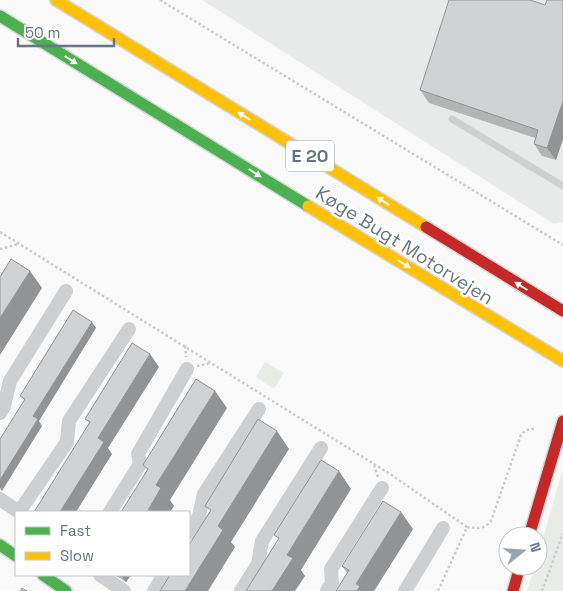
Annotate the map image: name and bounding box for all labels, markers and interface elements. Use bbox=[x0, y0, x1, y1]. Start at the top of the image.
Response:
scale bar bbox=[18, 15, 114, 47]
text: 50 m bbox=[25, 23, 60, 42]
one-way arrow bbox=[65, 56, 78, 65]
one-way arrow bbox=[238, 111, 251, 120]
road number: E 20 bbox=[286, 140, 334, 172]
one-way arrow bbox=[248, 168, 261, 177]
street label: Køge Bugt Motorvejen bbox=[311, 180, 498, 310]
one-way arrow bbox=[376, 196, 389, 205]
one-way arrow bbox=[397, 260, 410, 269]
one-way arrow bbox=[515, 281, 528, 290]
legend bbox=[15, 511, 190, 576]
text: Fast bbox=[60, 521, 91, 540]
north arrow bbox=[498, 526, 548, 576]
text: N bbox=[525, 540, 545, 554]
text: Slow bbox=[60, 546, 94, 565]

